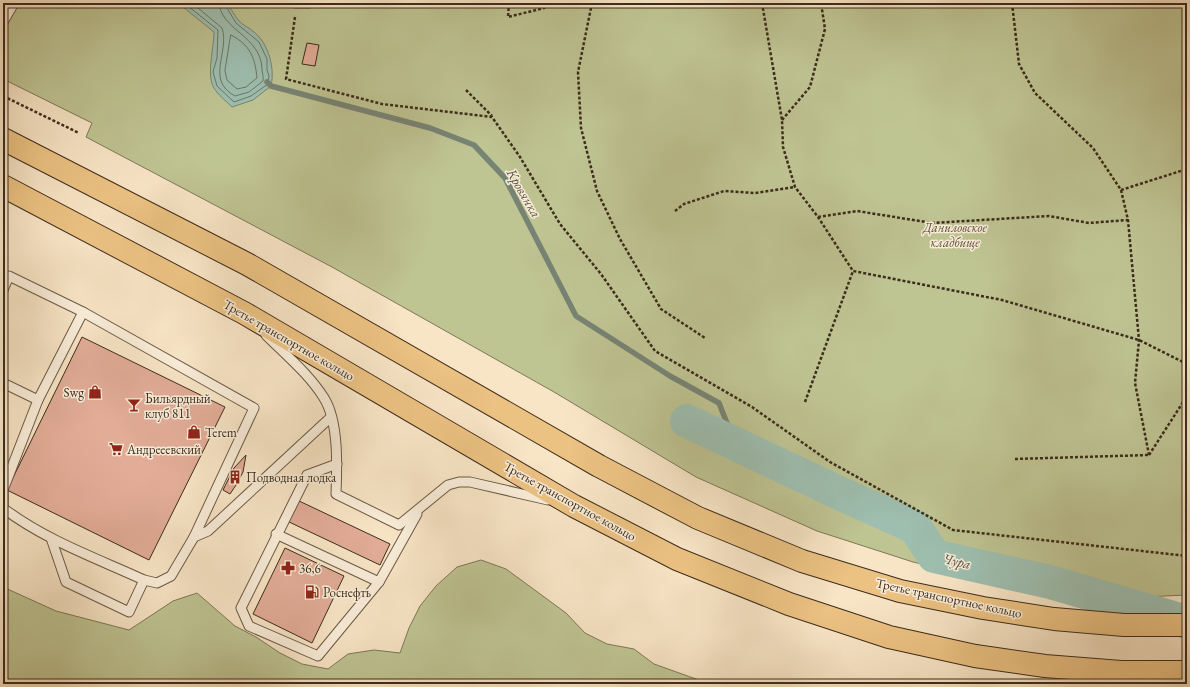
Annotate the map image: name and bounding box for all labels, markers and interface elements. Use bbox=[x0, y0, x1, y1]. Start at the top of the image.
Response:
water label: Кровянка bbox=[502, 164, 545, 221]
park label: Даниловское кладбище bbox=[922, 219, 987, 251]
street label: Третье транспортное кольцо bbox=[220, 295, 358, 385]
place label: Swg bbox=[63, 384, 84, 401]
shop icon: Swg bbox=[87, 384, 103, 400]
place label: Бильярдный клуб 811 bbox=[145, 390, 211, 422]
bar icon: Бильярдный клуб 811 bbox=[126, 397, 142, 413]
shop icon: Terem bbox=[186, 424, 202, 440]
place label: Terem bbox=[205, 424, 237, 441]
supermarket icon: Андрееевский bbox=[108, 441, 124, 457]
place label: Андрееевский bbox=[126, 441, 201, 458]
street label: Третье транспортное кольцо bbox=[501, 458, 639, 544]
building icon: Подводная лодка bbox=[227, 469, 243, 485]
place label: Подводная лодка bbox=[246, 469, 337, 486]
water label: Чура bbox=[941, 549, 973, 573]
pharmacy icon: 36,6 bbox=[280, 560, 296, 576]
place label: 36,6 bbox=[299, 560, 321, 577]
street label: Третье транспортное кольцо bbox=[874, 574, 1024, 622]
fuel station icon: Роснефть bbox=[304, 584, 320, 600]
place label: Роснефть bbox=[323, 584, 371, 601]

